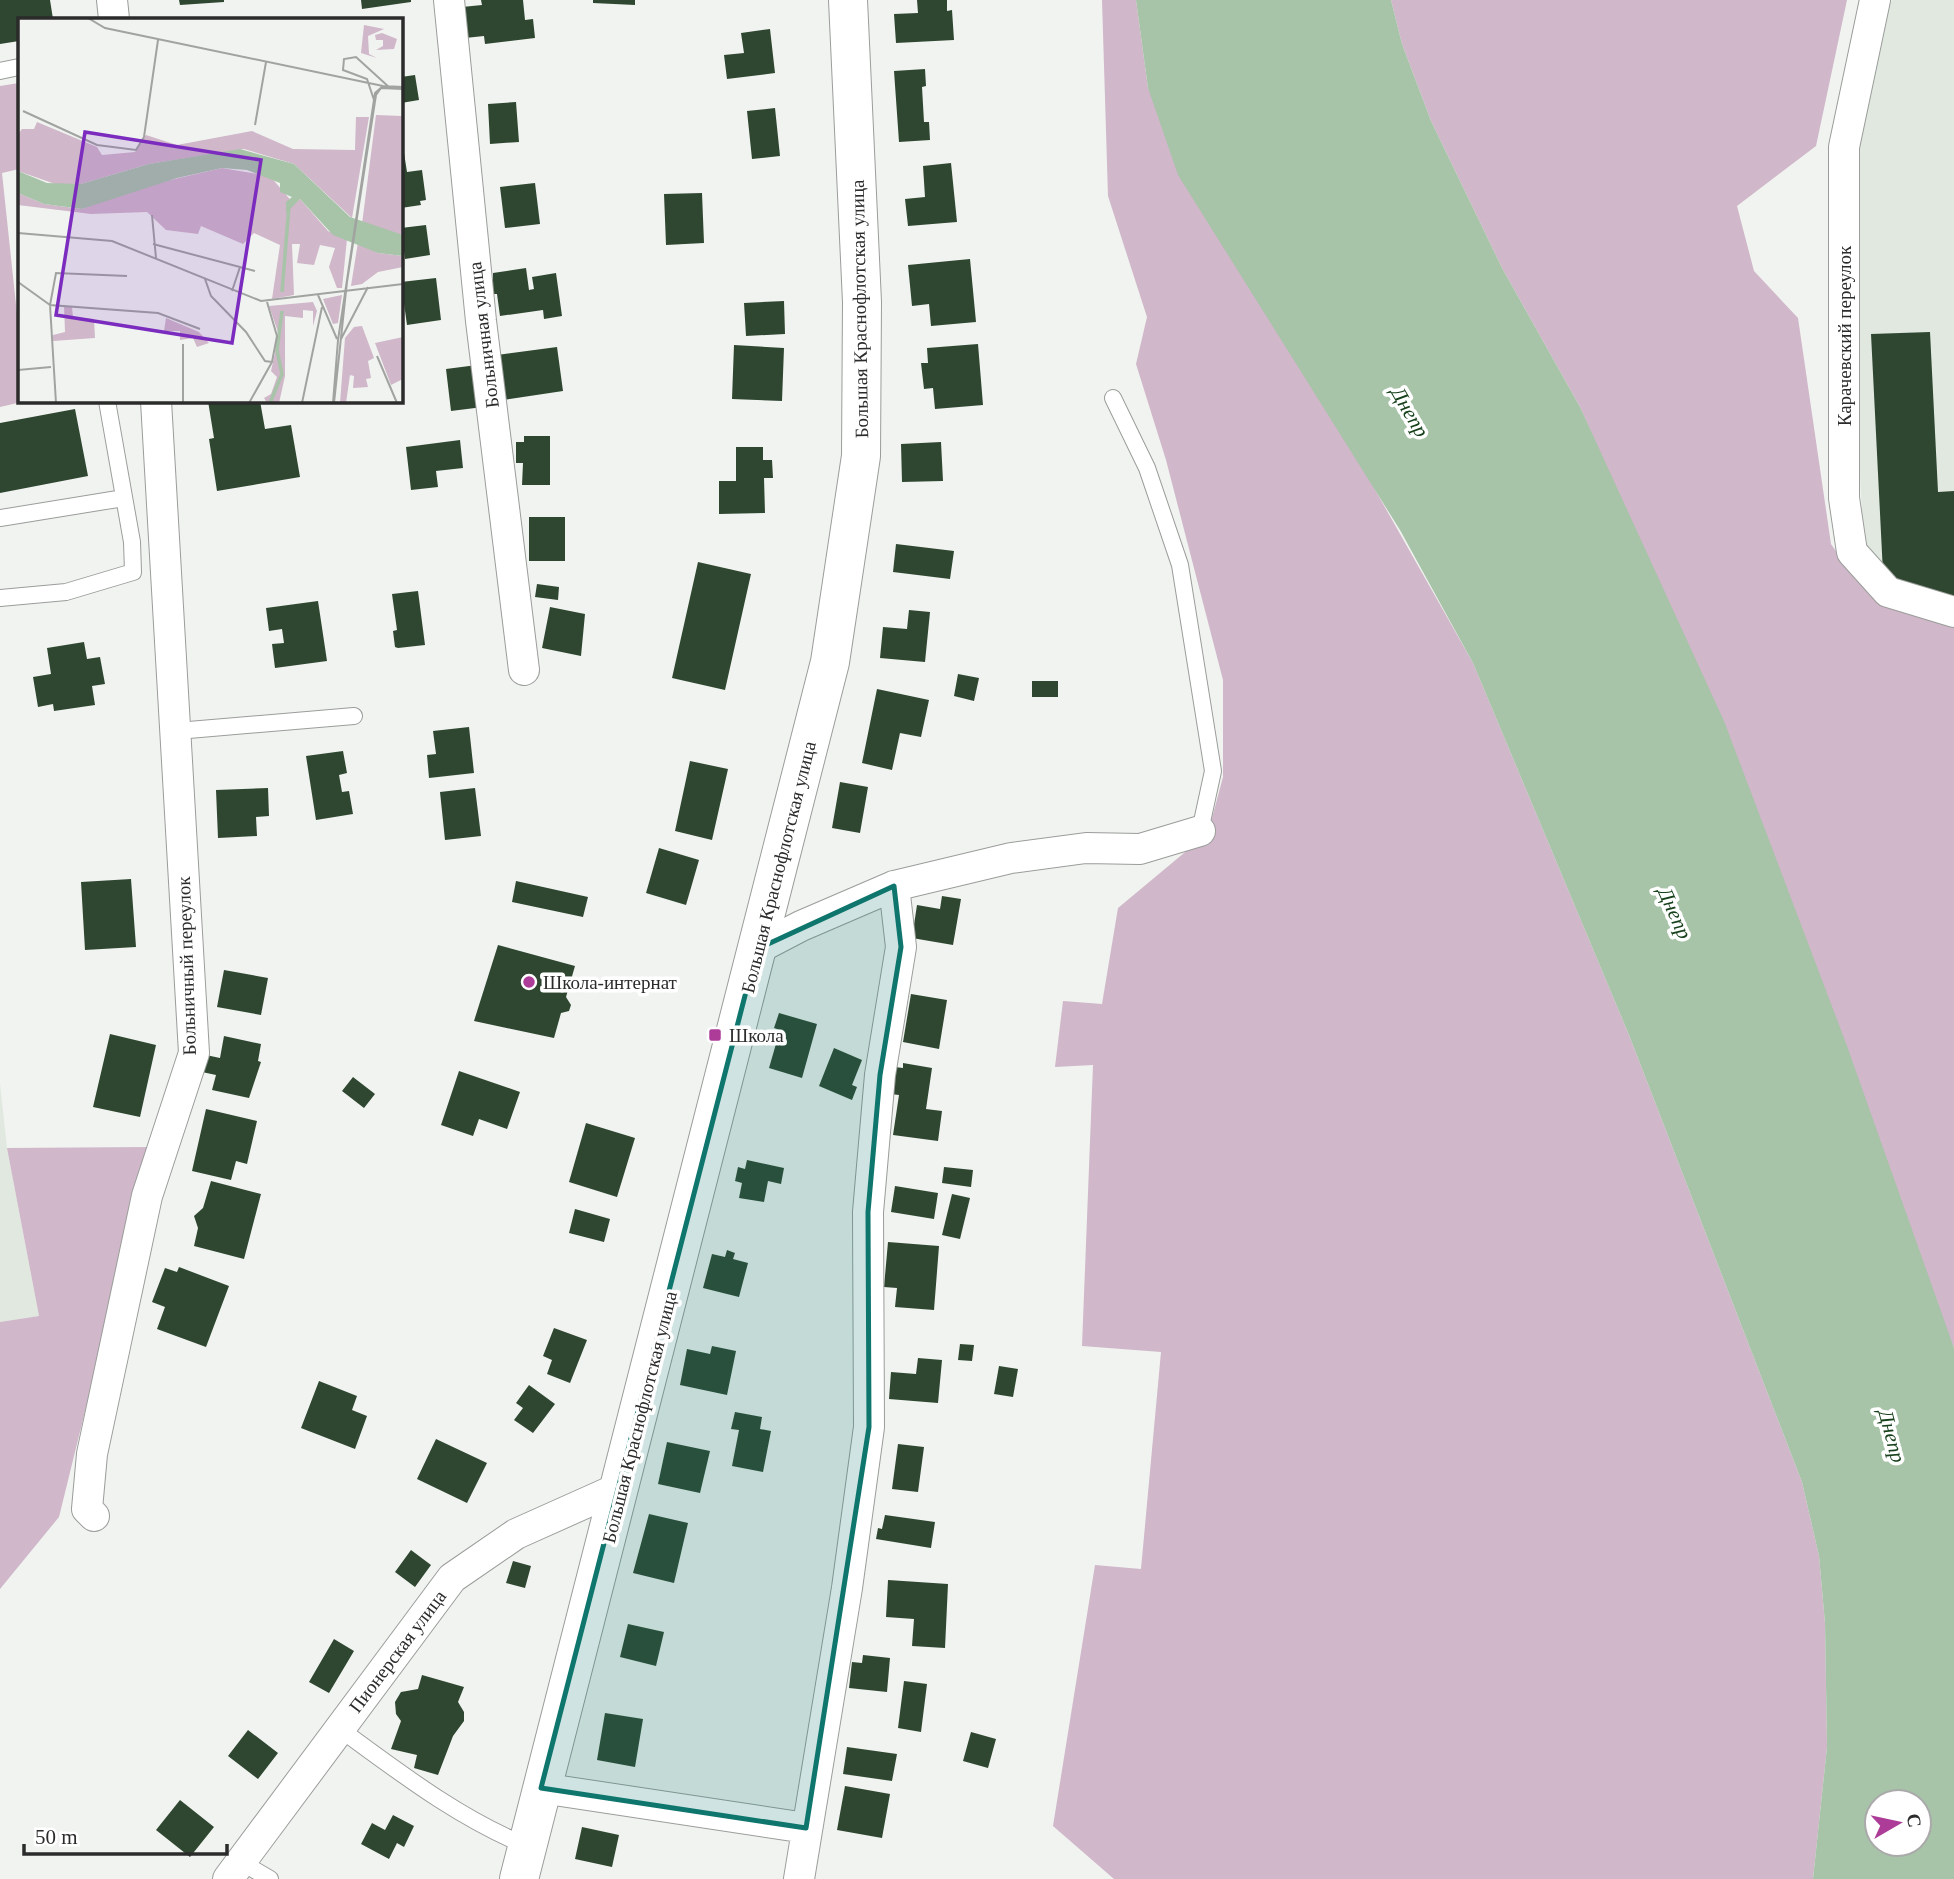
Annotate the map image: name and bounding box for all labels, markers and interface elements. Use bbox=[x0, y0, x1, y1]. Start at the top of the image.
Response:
inset map bbox=[18, 18, 402, 402]
street label: Большая Краснофлотская улица bbox=[847, 179, 872, 439]
street label: Карачевский переулок bbox=[1834, 245, 1855, 426]
street label: Больничная улица bbox=[464, 260, 503, 409]
water label: Днепр bbox=[1385, 381, 1434, 441]
street label: Большая Краснофлотская улица bbox=[737, 738, 820, 995]
street label: Больничный переулок bbox=[173, 875, 200, 1056]
water label: Днепр bbox=[1652, 882, 1697, 943]
place label: Школа-интернат bbox=[543, 972, 678, 993]
marker: Школа-интернат bbox=[521, 974, 537, 990]
place label: Школа bbox=[729, 1025, 784, 1046]
marker: Школа bbox=[707, 1027, 723, 1043]
street label: Большая Краснофлотская улица bbox=[598, 1288, 681, 1545]
water label: Днепр bbox=[1873, 1405, 1911, 1465]
street label: Пионерская улица bbox=[345, 1586, 451, 1717]
north arrow bbox=[1863, 1788, 1933, 1858]
scale bar bbox=[24, 1812, 228, 1856]
text: С bbox=[1903, 1812, 1926, 1829]
text: 50 m bbox=[35, 1825, 78, 1849]

